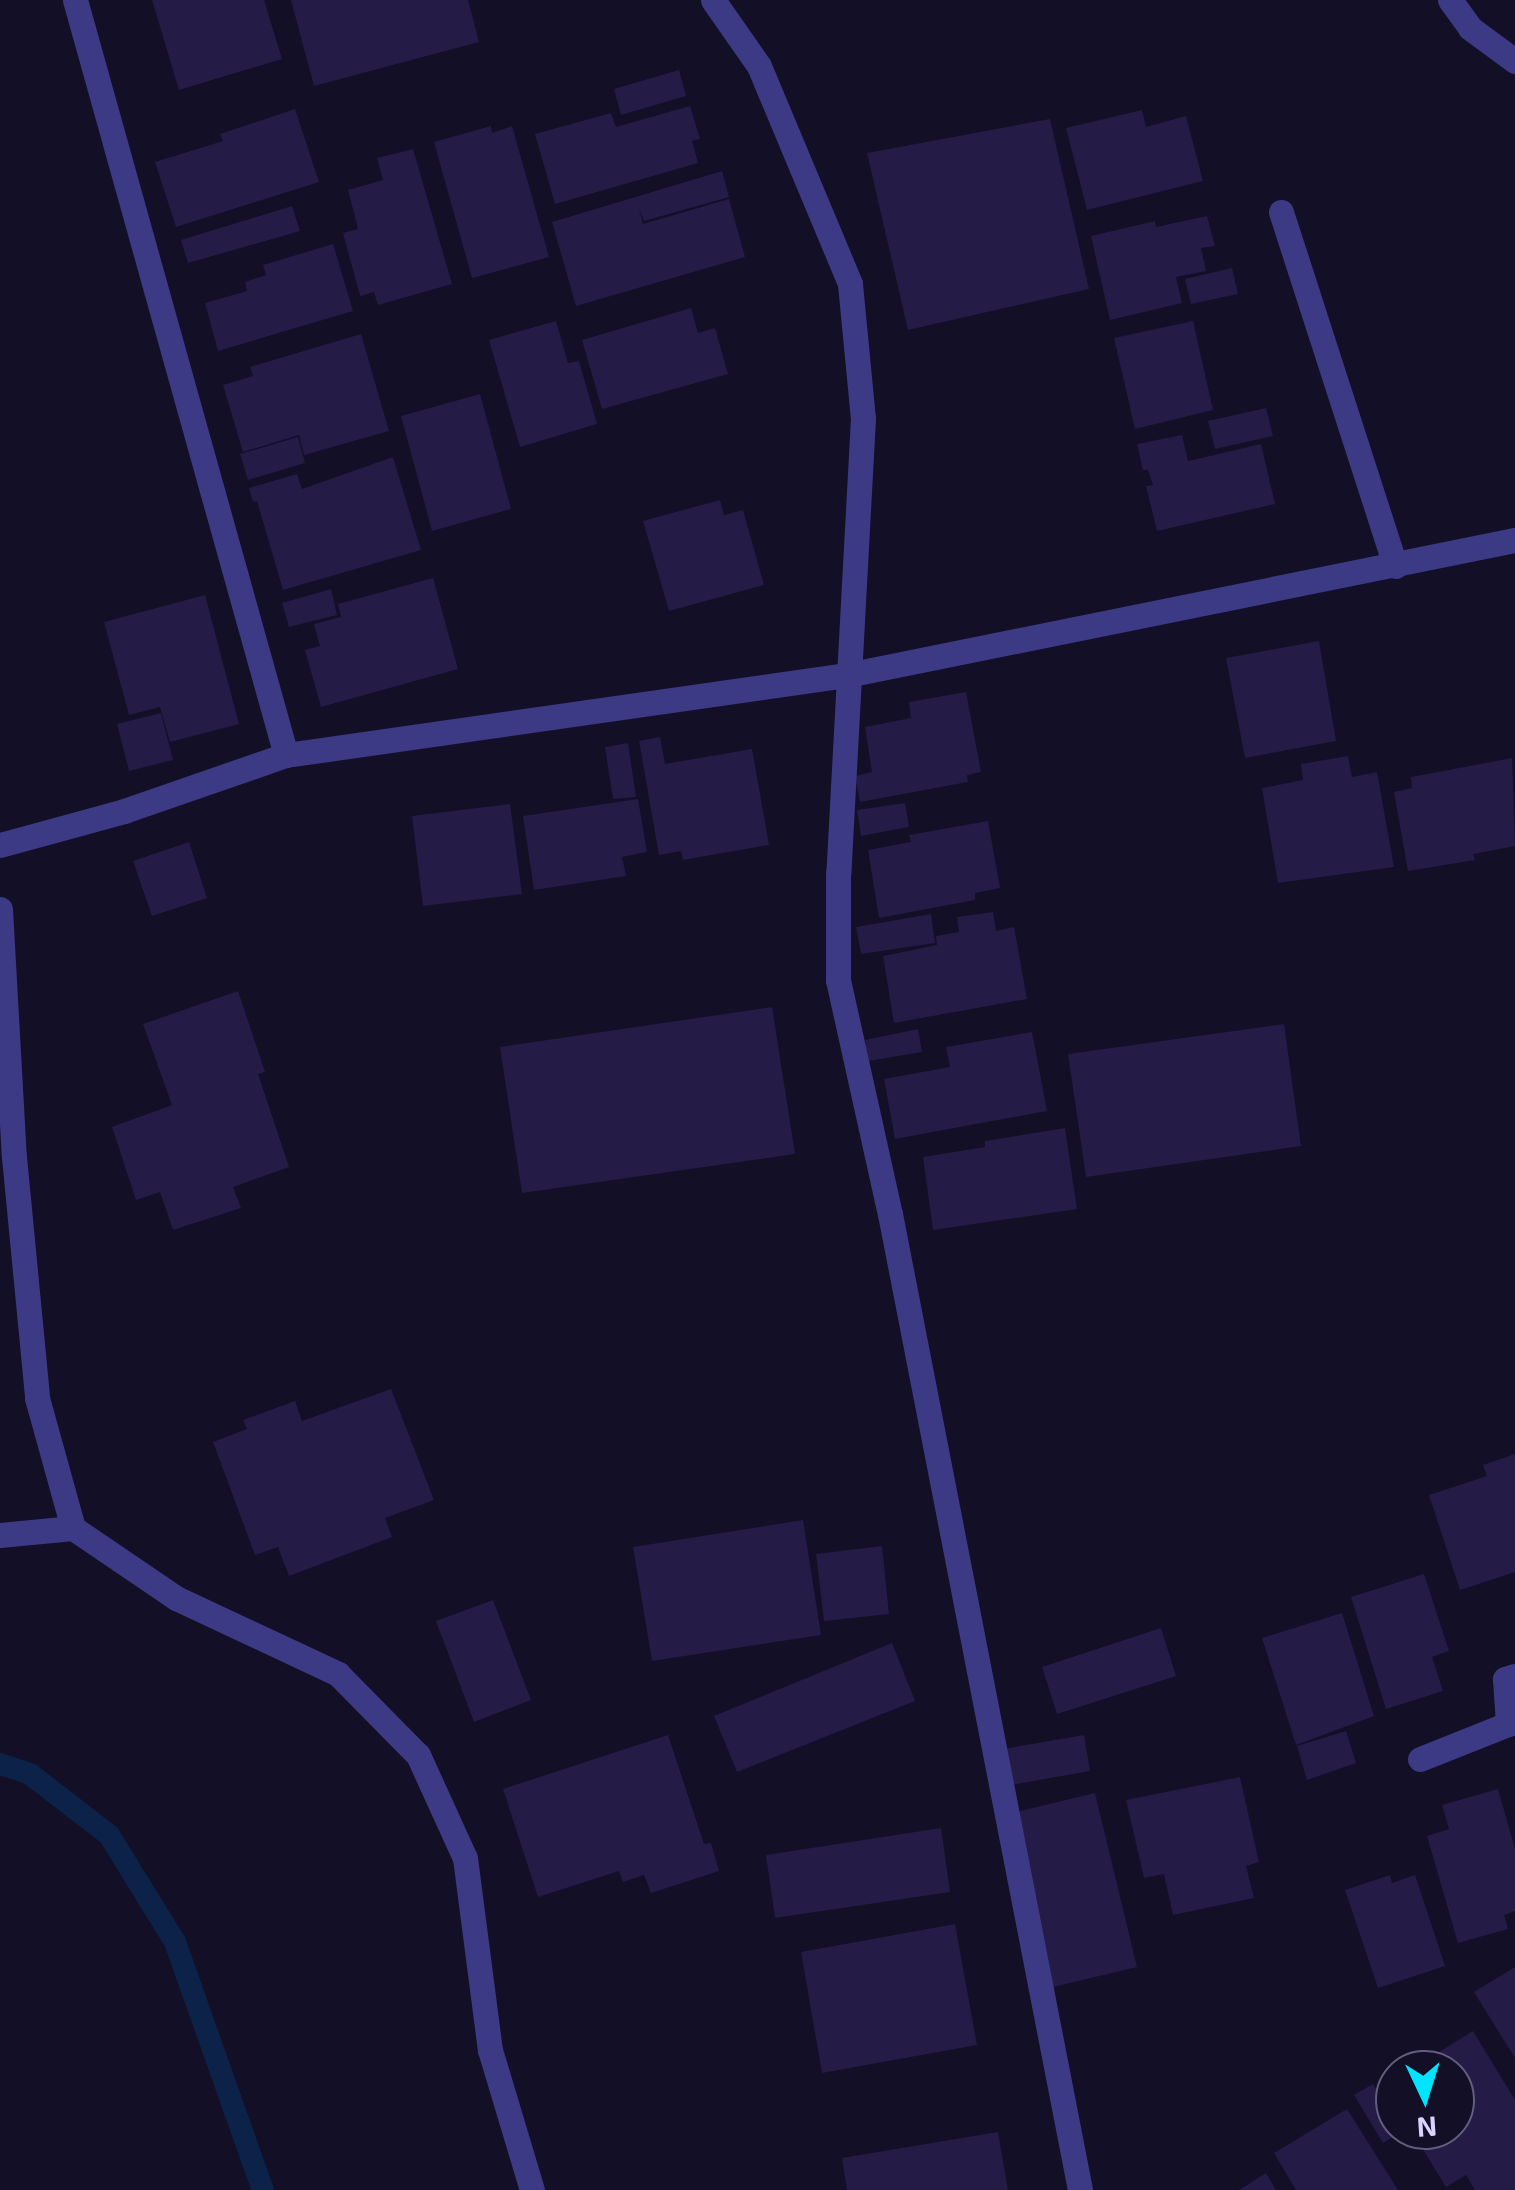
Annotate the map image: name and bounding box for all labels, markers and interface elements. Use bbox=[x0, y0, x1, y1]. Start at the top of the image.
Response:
north arrow bbox=[1375, 2050, 1475, 2150]
text: N bbox=[1416, 2110, 1438, 2146]

